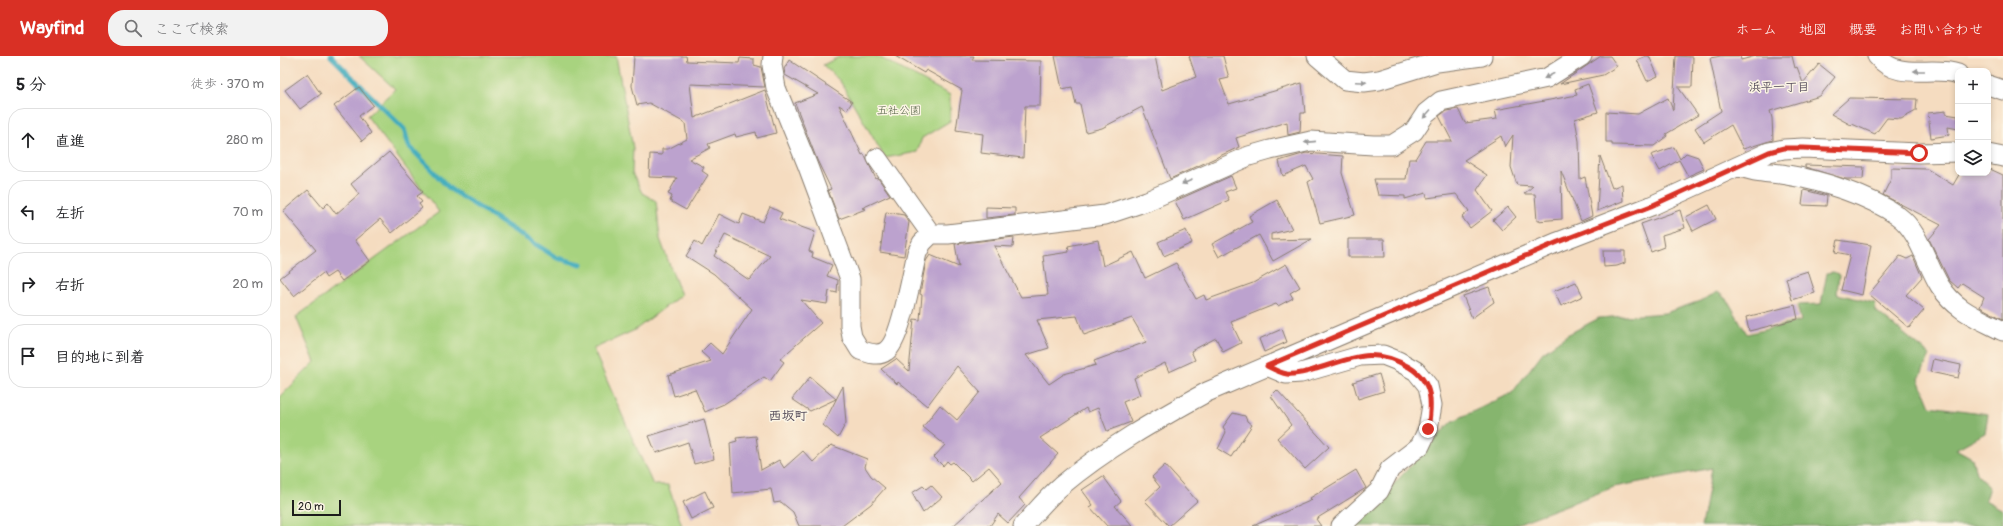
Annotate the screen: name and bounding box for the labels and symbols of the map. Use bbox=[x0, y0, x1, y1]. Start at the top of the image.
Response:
one-way arrow bbox=[1912, 68, 1925, 74]
one-way arrow bbox=[1543, 73, 1555, 79]
one-way arrow bbox=[1355, 78, 1367, 85]
district label: 浜平一丁目 bbox=[1749, 80, 1809, 95]
park label: 五社公園 bbox=[877, 104, 921, 117]
one-way arrow bbox=[1422, 109, 1432, 119]
one-way arrow bbox=[1304, 139, 1316, 146]
route start bbox=[1910, 144, 1928, 162]
one-way arrow bbox=[1181, 179, 1192, 185]
district label: 西坂町 bbox=[768, 408, 808, 424]
route end bbox=[1419, 420, 1437, 438]
scale bar bbox=[292, 498, 341, 517]

